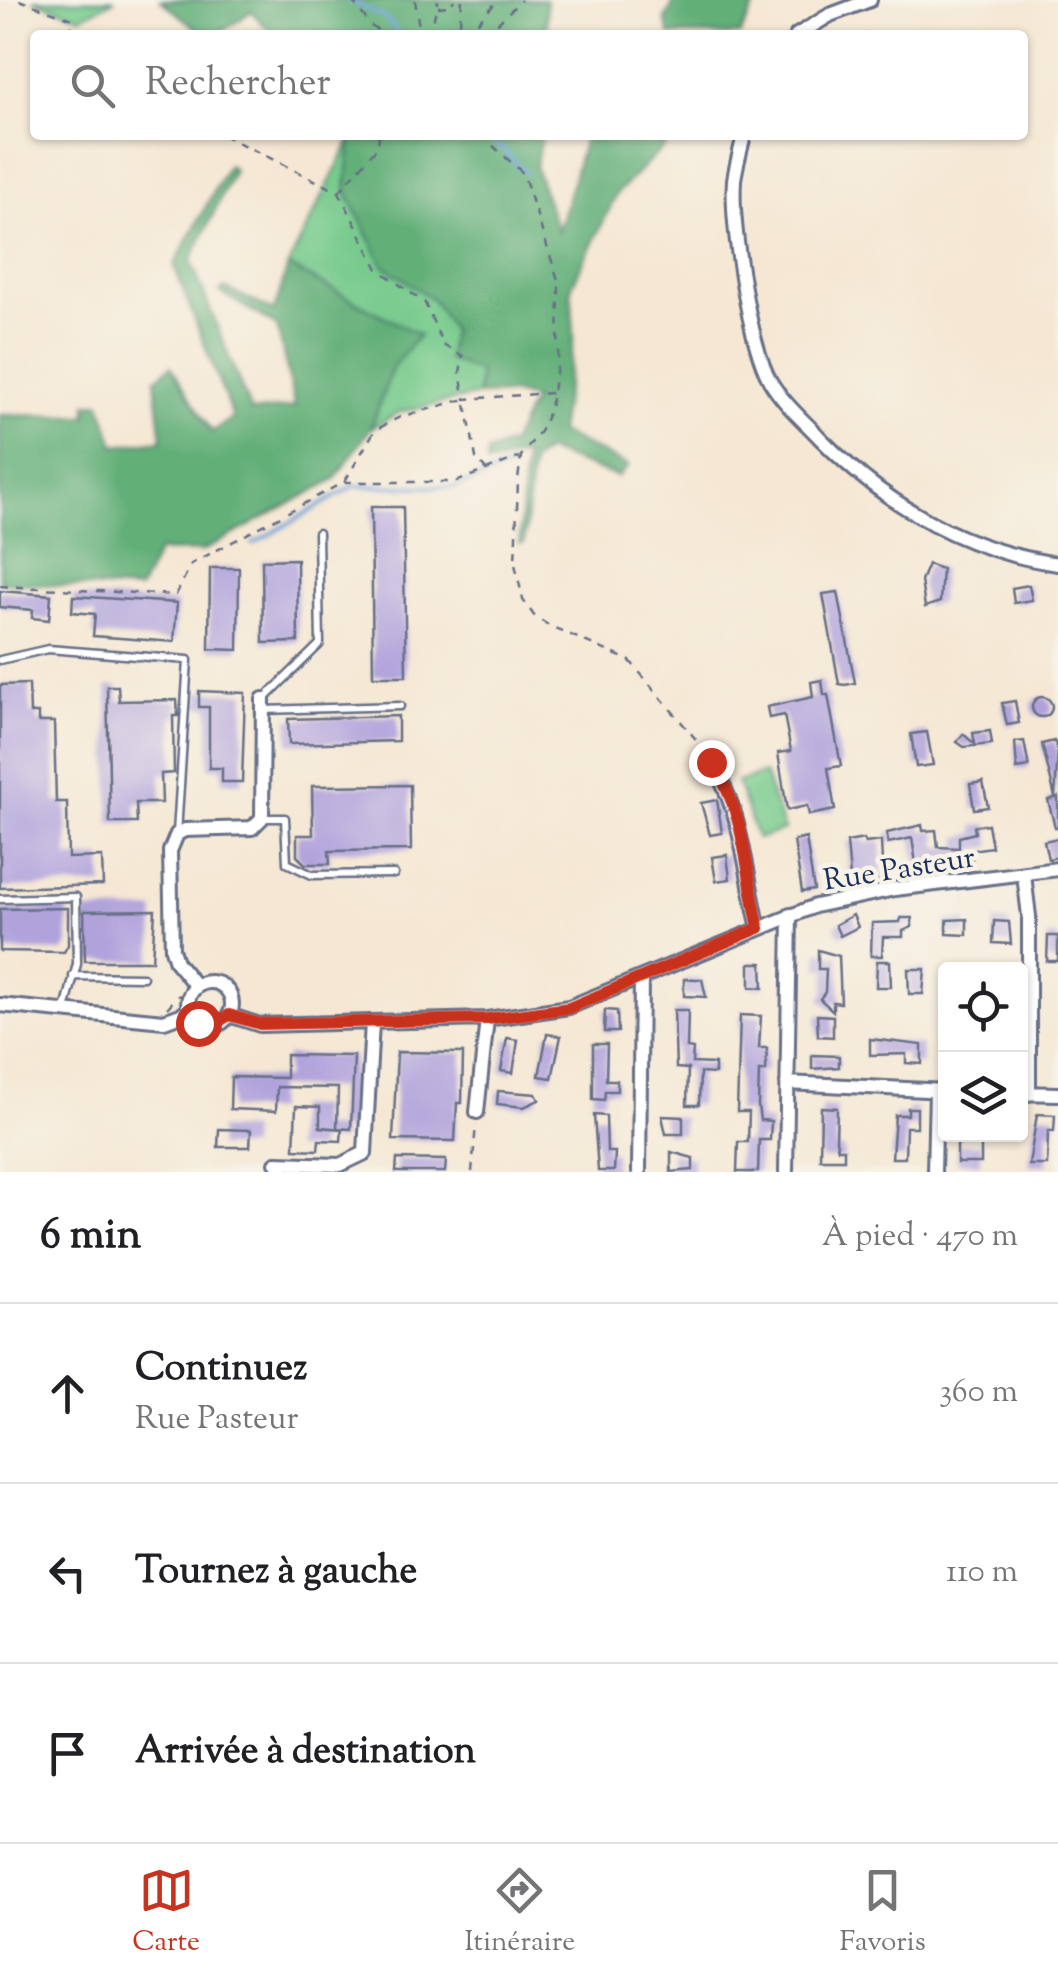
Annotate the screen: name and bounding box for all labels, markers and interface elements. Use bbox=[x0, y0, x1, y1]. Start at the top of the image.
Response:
search box bbox=[30, 30, 1028, 140]
icon: search bbox=[65, 58, 120, 113]
text: Rechercher bbox=[145, 58, 331, 112]
route end bbox=[689, 740, 735, 786]
street label: Rue Pasteur bbox=[820, 837, 978, 904]
map controls bbox=[938, 962, 1028, 1142]
button: locate bbox=[938, 962, 1028, 1052]
route start bbox=[176, 1001, 222, 1047]
button: layers bbox=[938, 1052, 1028, 1142]
text: 6 min bbox=[40, 1207, 141, 1267]
text: À pied · 470 m bbox=[822, 1214, 1018, 1260]
text: Continuez bbox=[135, 1343, 307, 1397]
icon: ahead bbox=[40, 1366, 95, 1421]
text: 360 m bbox=[939, 1370, 1018, 1416]
text: Rue Pasteur bbox=[135, 1397, 298, 1443]
icon: left bbox=[40, 1546, 95, 1601]
text: Tournez à gauche bbox=[135, 1546, 417, 1600]
text: 110 m bbox=[946, 1550, 1018, 1596]
icon: arrive bbox=[40, 1726, 95, 1781]
text: Arrivée à destination bbox=[135, 1726, 476, 1780]
tab: Carte bbox=[132, 1863, 200, 1963]
tab: Itinéraire bbox=[464, 1863, 575, 1963]
tab: Favoris bbox=[840, 1863, 926, 1963]

